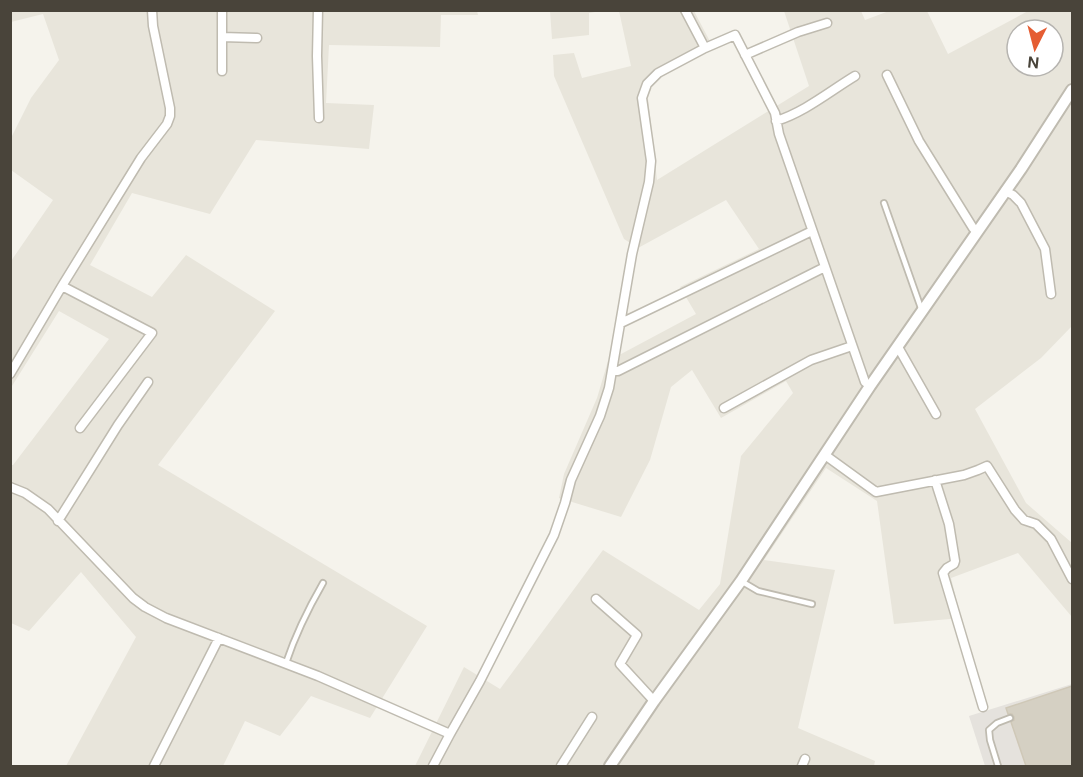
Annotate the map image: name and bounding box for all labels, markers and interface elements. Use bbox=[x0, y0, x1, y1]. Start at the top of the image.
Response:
north arrow bbox=[1005, 18, 1065, 78]
text: N bbox=[1027, 51, 1040, 73]

